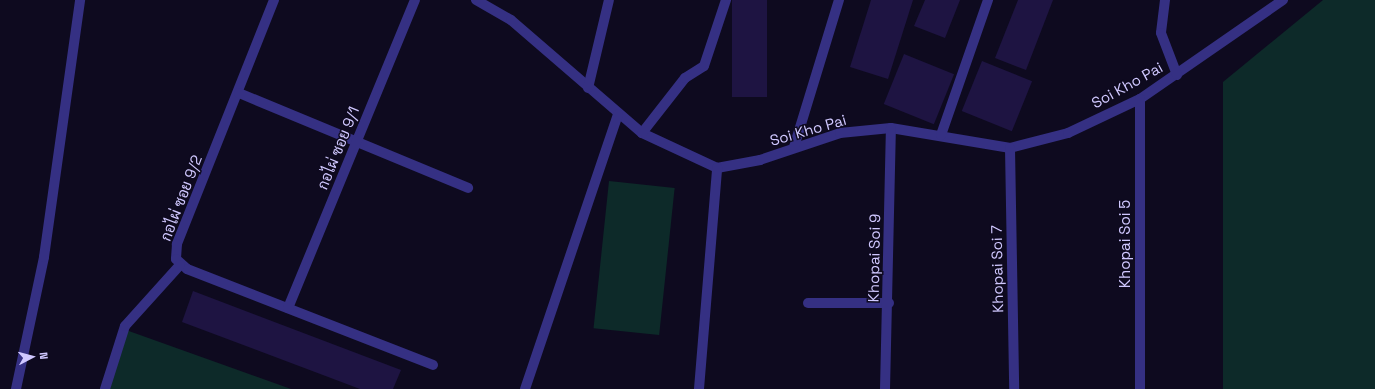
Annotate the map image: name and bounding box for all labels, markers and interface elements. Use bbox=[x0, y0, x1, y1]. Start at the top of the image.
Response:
street label: Soi Kho Pai bbox=[1088, 58, 1166, 112]
street label: กอไผ่ ซอย 9/1 bbox=[313, 104, 363, 192]
street label: Soi Kho Pai bbox=[768, 111, 848, 149]
street label: กอไผ่ ซอย 9/2 bbox=[156, 152, 206, 244]
street label: Khopai Soi 5 bbox=[1116, 200, 1134, 288]
street label: Khopai Soi 9 bbox=[864, 214, 884, 302]
street label: Khopai Soi 7 bbox=[987, 225, 1007, 313]
north arrow bbox=[12, 337, 52, 377]
text: N bbox=[37, 351, 51, 360]

